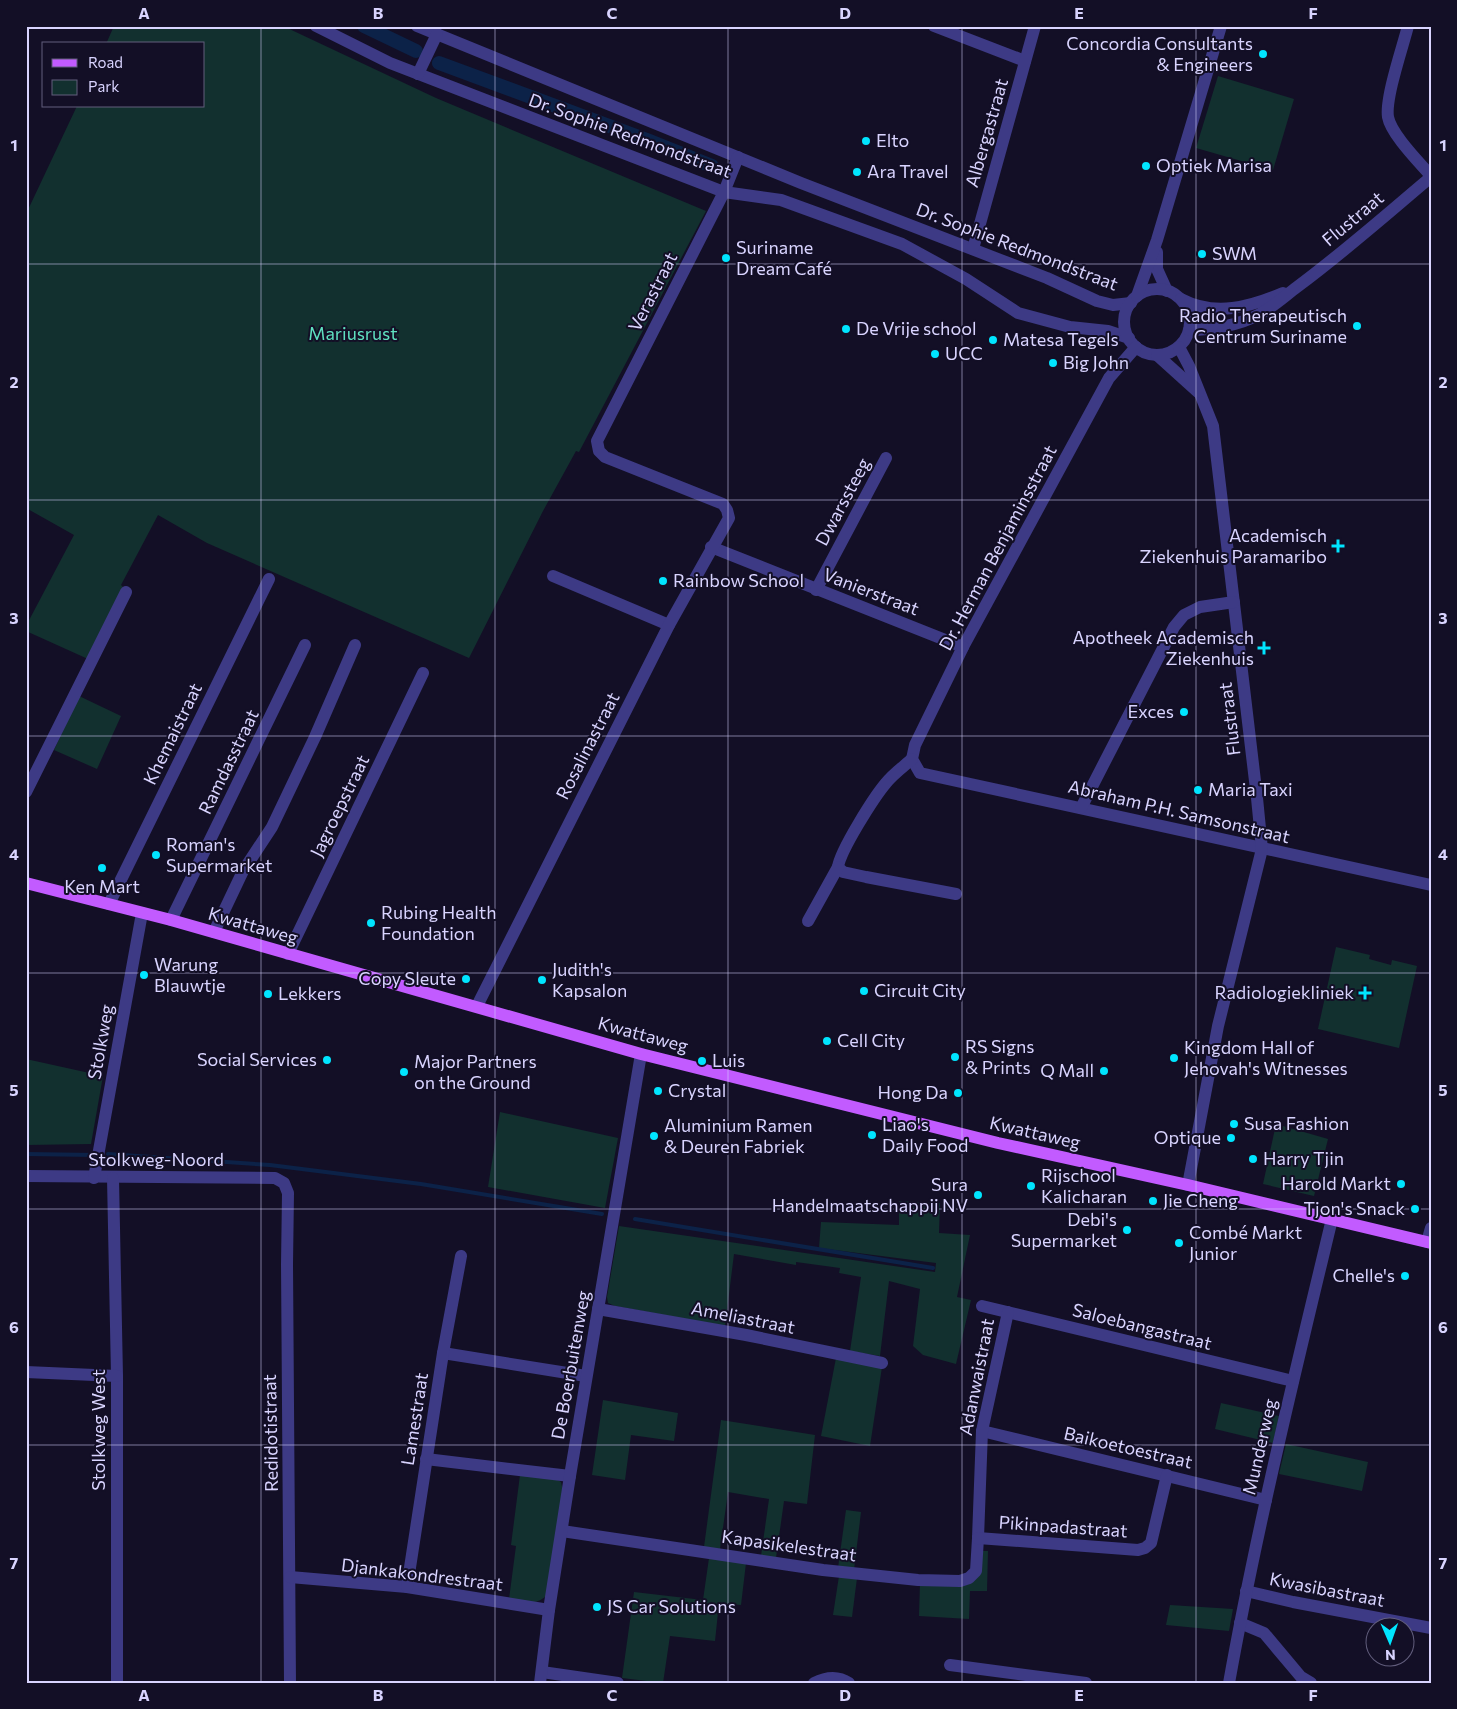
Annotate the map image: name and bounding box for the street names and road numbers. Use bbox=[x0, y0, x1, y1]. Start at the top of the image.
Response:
street label: Albergastraat bbox=[960, 76, 1012, 190]
street label: Dr. Sophie Redmondstraat bbox=[526, 88, 735, 182]
street label: Flustraat bbox=[1317, 186, 1388, 250]
street label: Dr. Sophie Redmondstraat bbox=[913, 197, 1121, 295]
street label: Verastraat bbox=[623, 248, 681, 335]
street label: Dr. Herman Benjaminsstraat bbox=[934, 441, 1061, 654]
street label: Dwarssteeg bbox=[810, 454, 874, 549]
street label: Vanierstraat bbox=[820, 563, 922, 619]
street label: Khemaistraat bbox=[138, 679, 206, 788]
street label: Flustraat bbox=[1214, 681, 1244, 757]
street label: Rosalinastraat bbox=[551, 688, 624, 803]
street label: Ramdasstraat bbox=[193, 706, 263, 818]
street label: Jagroepstraat bbox=[305, 751, 373, 860]
street label: Abraham P.H. Samsonstraat bbox=[1066, 775, 1292, 847]
street label: Kwattaweg bbox=[206, 902, 301, 948]
street label: Stolkweg bbox=[83, 1002, 117, 1081]
street label: Kwattaweg bbox=[596, 1011, 691, 1057]
street label: Kwattaweg bbox=[988, 1111, 1083, 1153]
street label: Stolkweg-Noord bbox=[88, 1148, 224, 1170]
street label: De Boerbuitenweg bbox=[546, 1288, 594, 1441]
street label: Ameliastraat bbox=[690, 1296, 797, 1338]
street label: Saloebangastraat bbox=[1070, 1298, 1214, 1354]
street label: Adanwaistraat bbox=[954, 1316, 998, 1437]
street label: Stolkweg West bbox=[87, 1369, 109, 1491]
street label: Lamestraat bbox=[396, 1371, 432, 1467]
street label: Redidotistraat bbox=[258, 1374, 282, 1492]
street label: Munderweg bbox=[1237, 1396, 1281, 1497]
street label: Baikoetoestraat bbox=[1062, 1422, 1195, 1473]
street label: Pikinpadastraat bbox=[998, 1511, 1128, 1541]
street label: Kapasikelestraat bbox=[720, 1525, 858, 1565]
street label: Djankakondrestraat bbox=[340, 1553, 504, 1595]
street label: Kwasibastraat bbox=[1268, 1567, 1387, 1611]

